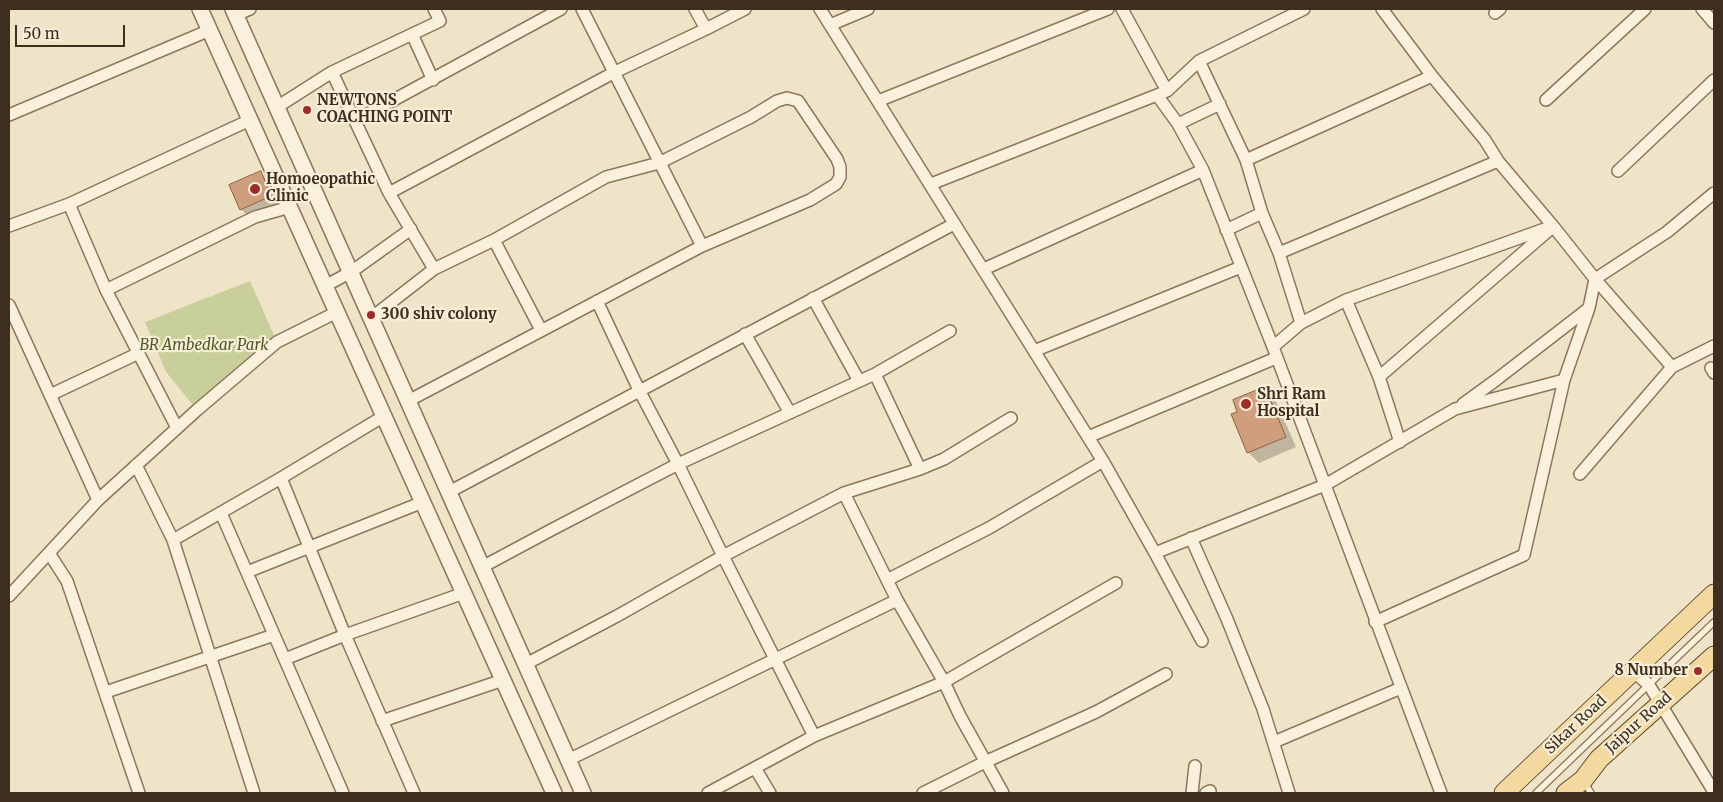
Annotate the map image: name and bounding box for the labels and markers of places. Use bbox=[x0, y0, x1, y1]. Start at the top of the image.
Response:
place label: NEWTONS COACHING POINT bbox=[317, 92, 452, 127]
marker: NEWTONS COACHING POINT bbox=[301, 104, 313, 116]
place label: Homoeopathic Clinic bbox=[266, 171, 375, 206]
marker: Homoeopathic Clinic bbox=[248, 182, 262, 196]
place label: 300 shiv colony bbox=[381, 306, 497, 324]
marker: 300 shiv colony bbox=[365, 309, 377, 321]
place label: Shri Ram Hospital bbox=[1257, 386, 1326, 421]
marker: Shri Ram Hospital bbox=[1239, 397, 1253, 411]
place label: 8 Number bbox=[1614, 662, 1688, 680]
marker: 8 Number bbox=[1692, 665, 1704, 677]

